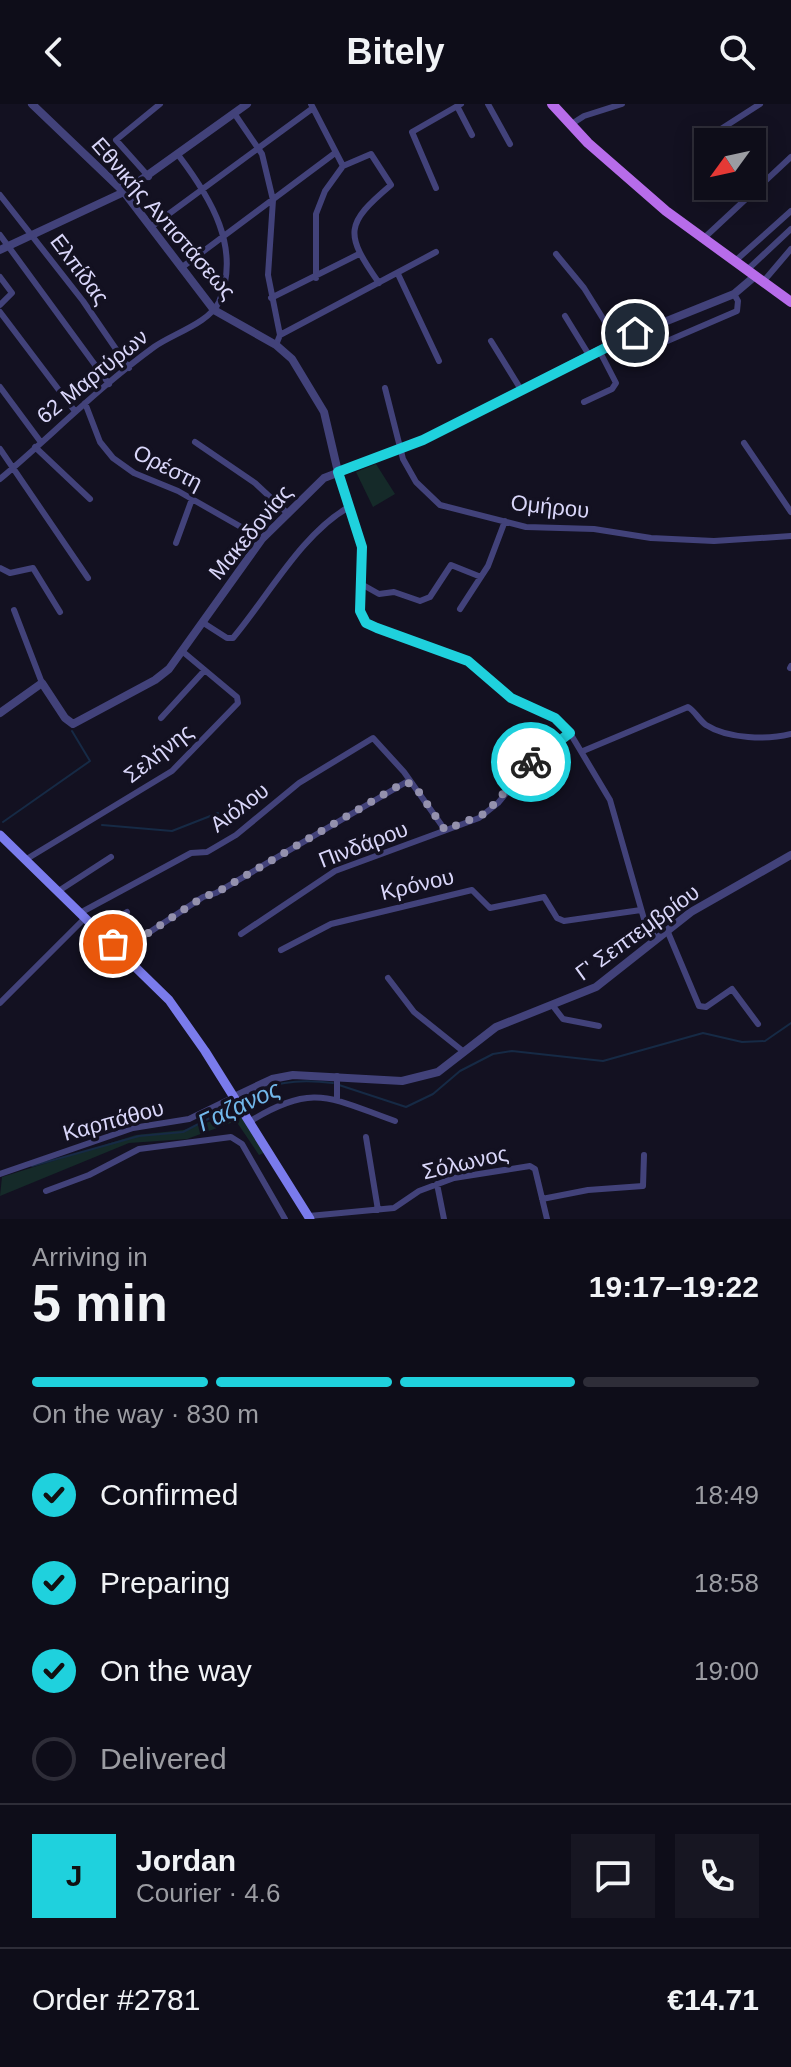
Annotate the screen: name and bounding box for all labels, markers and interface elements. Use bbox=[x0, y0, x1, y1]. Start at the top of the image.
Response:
icon: back bbox=[32, 30, 76, 74]
icon: search bbox=[715, 30, 759, 74]
text: Bitely bbox=[346, 31, 445, 72]
north arrow bbox=[694, 128, 766, 200]
map controls bbox=[694, 128, 766, 200]
street label: Εθνικής Αντιστάσεως bbox=[87, 132, 241, 304]
street label: Ελπίδας bbox=[45, 229, 114, 309]
pin bbox=[601, 299, 669, 367]
icon: home bbox=[613, 311, 657, 355]
street label: 62 Μαρτύρων bbox=[32, 324, 153, 429]
street label: Ορέστη bbox=[129, 440, 206, 495]
street label: Μακεδονίας bbox=[204, 480, 297, 585]
street label: Ομήρου bbox=[509, 490, 590, 523]
street label: Σελήνης bbox=[119, 719, 198, 788]
courier bbox=[491, 722, 571, 802]
icon: bike bbox=[509, 740, 553, 784]
street label: Αιόλου bbox=[205, 777, 273, 837]
street label: Πινδάρου bbox=[315, 816, 411, 873]
street label: Κρόνου bbox=[378, 864, 456, 905]
street label: Γ' Σεπτεμβρίου bbox=[571, 879, 704, 986]
pin bbox=[79, 910, 147, 978]
icon: bag bbox=[91, 922, 135, 966]
water label: Γαζανος bbox=[193, 1075, 285, 1136]
street label: Καρπάθου bbox=[60, 1095, 166, 1146]
street label: Σόλωνος bbox=[420, 1141, 510, 1184]
text: Arriving in bbox=[32, 1242, 148, 1272]
text: 19:17–19:22 bbox=[589, 1270, 759, 1303]
text: 5 min bbox=[32, 1274, 168, 1332]
text: On the way · 830 m bbox=[32, 1399, 259, 1429]
icon: check bbox=[32, 1473, 76, 1517]
text: Confirmed bbox=[100, 1478, 238, 1511]
text: 18:49 bbox=[694, 1480, 759, 1510]
icon: check bbox=[32, 1561, 76, 1605]
text: Preparing bbox=[100, 1566, 230, 1599]
text: 18:58 bbox=[694, 1568, 759, 1598]
icon: check bbox=[32, 1649, 76, 1693]
text: On the way bbox=[100, 1654, 252, 1687]
text: 19:00 bbox=[694, 1656, 759, 1686]
text: Delivered bbox=[100, 1742, 227, 1775]
button: chat bbox=[571, 1834, 655, 1918]
button: phone bbox=[675, 1834, 759, 1918]
text: Jordan bbox=[136, 1844, 236, 1877]
text: J bbox=[66, 1859, 82, 1892]
text: Courier · 4.6 bbox=[136, 1878, 281, 1908]
text: Order #2781 bbox=[32, 1983, 200, 2016]
text: €14.71 bbox=[667, 1983, 759, 2016]

